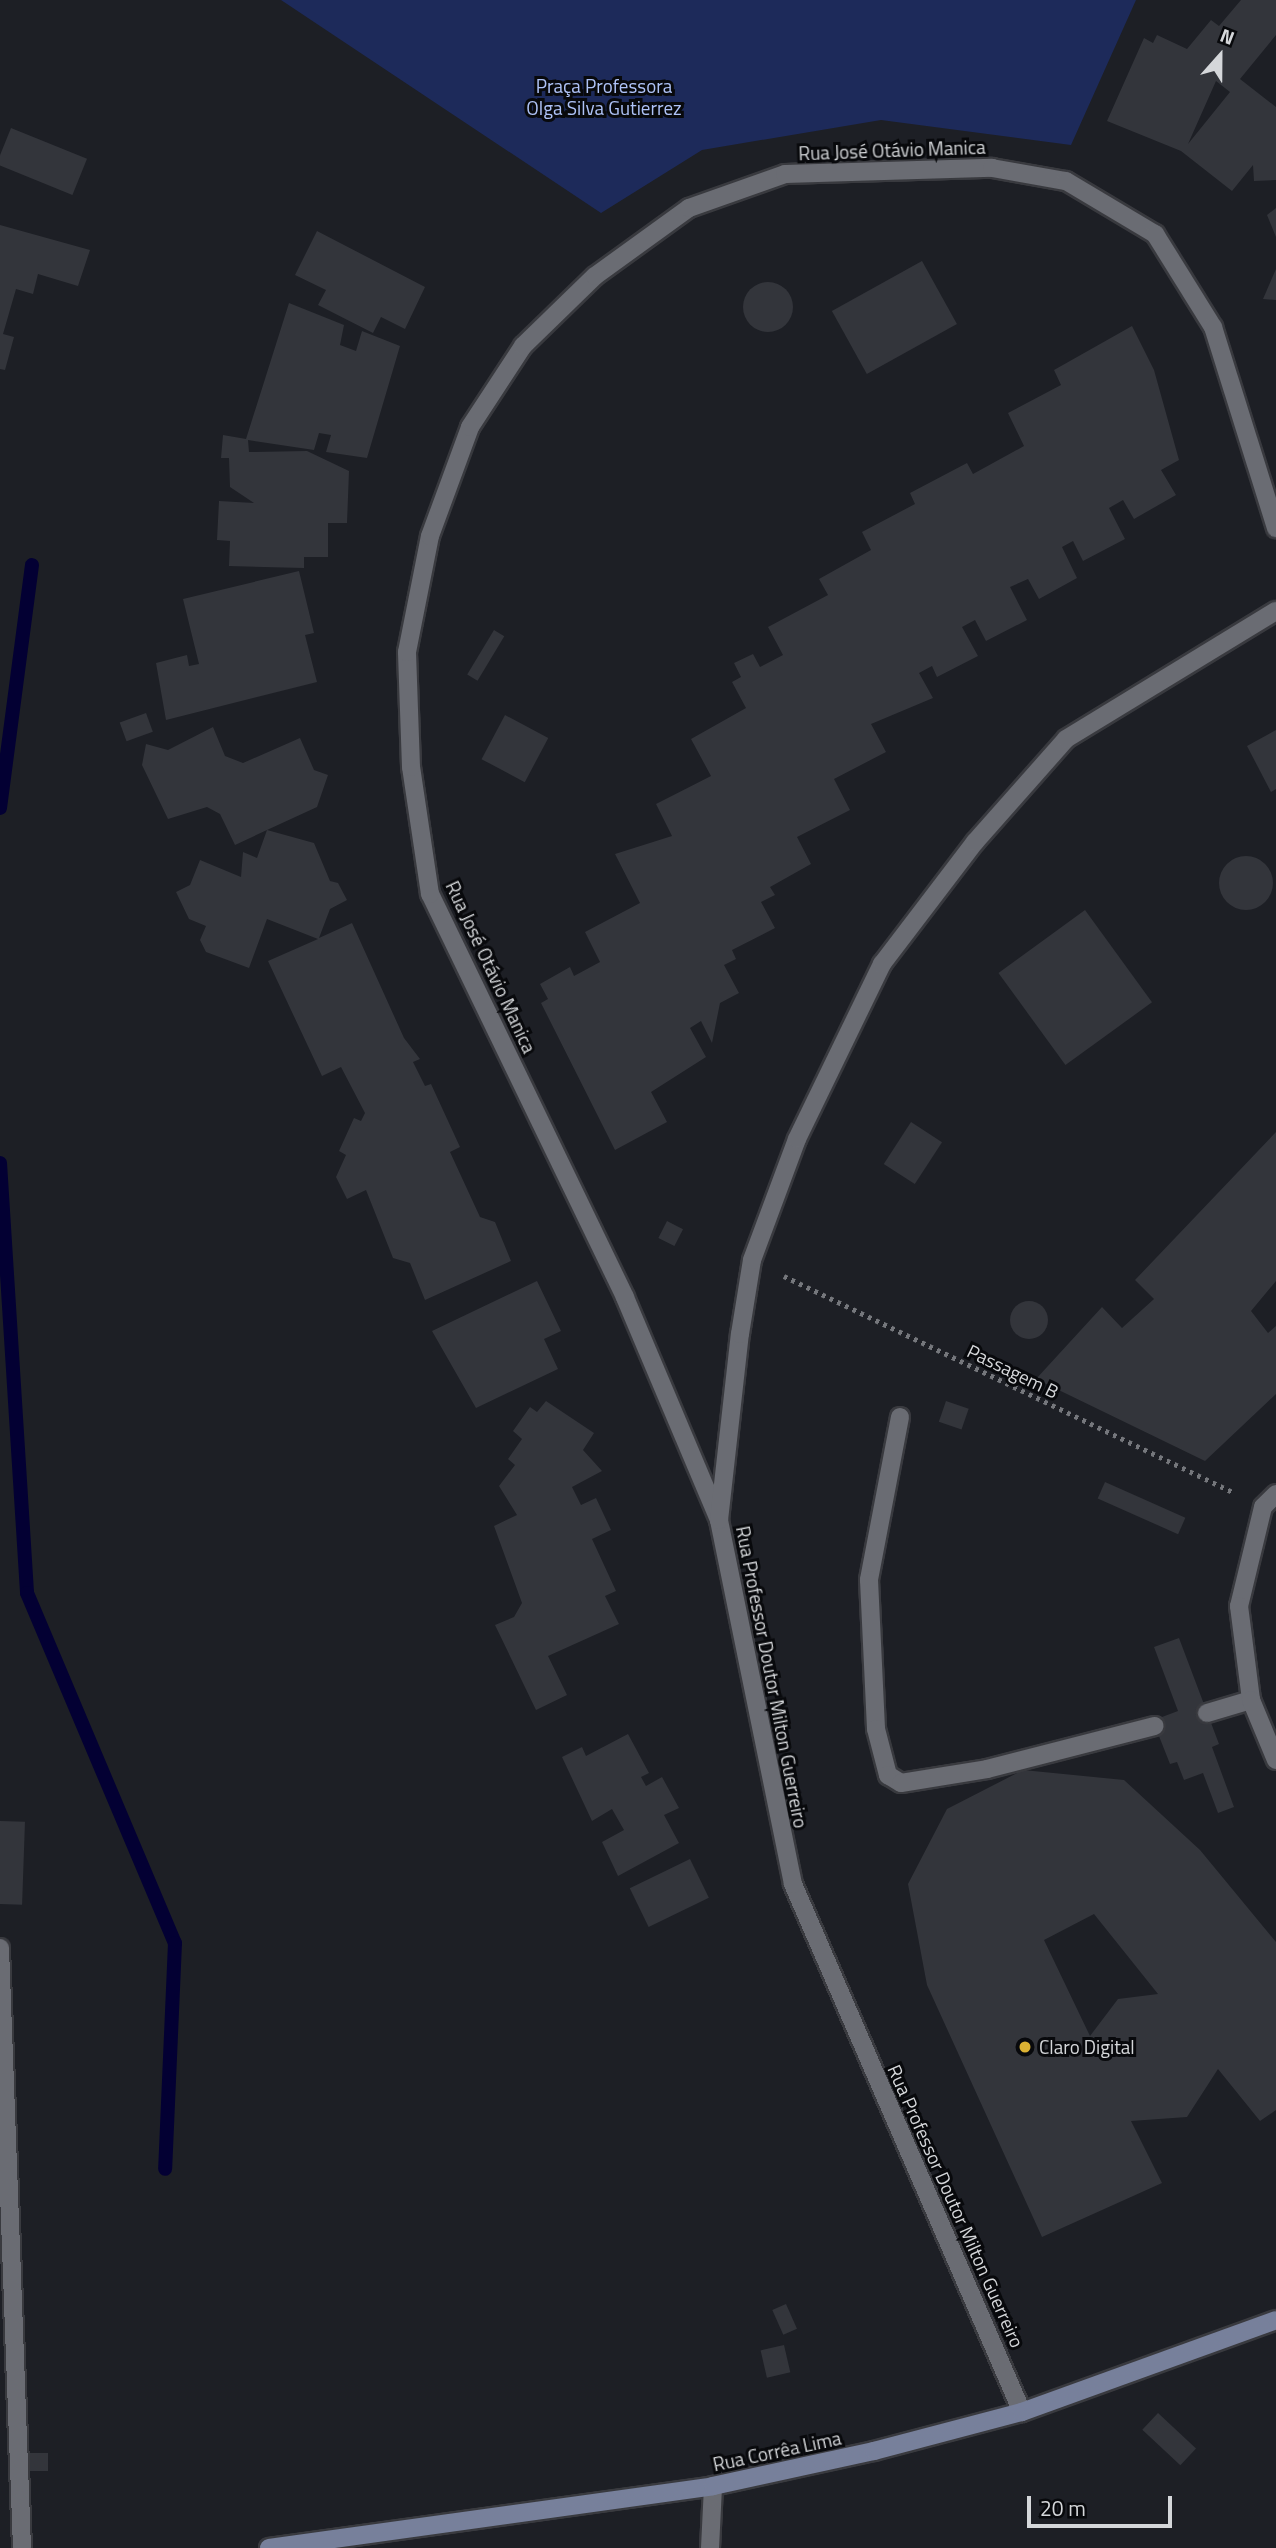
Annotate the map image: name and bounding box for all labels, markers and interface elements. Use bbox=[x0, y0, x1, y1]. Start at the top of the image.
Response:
text: N bbox=[1216, 20, 1239, 52]
north arrow bbox=[1185, 21, 1255, 91]
park label: Praça Professora Olga Silva Gutierrez bbox=[526, 75, 682, 119]
street label: Rua José Otávio Manica bbox=[798, 135, 986, 165]
street label: Rua José Otávio Manica bbox=[441, 877, 541, 1057]
street label: Passagem B bbox=[964, 1339, 1062, 1403]
street label: Rua Professor Doutor Milton Guerreiro bbox=[731, 1524, 813, 1830]
place label: Claro Digital bbox=[1039, 2036, 1135, 2058]
marker: Claro Digital bbox=[1017, 2039, 1033, 2055]
street label: Rua Professor Doutor Milton Guerreiro bbox=[883, 2061, 1029, 2351]
street label: Rua Corrêa Lima bbox=[711, 2426, 843, 2476]
scale bar bbox=[1031, 2482, 1176, 2526]
text: 20 m bbox=[1040, 2492, 1086, 2524]

